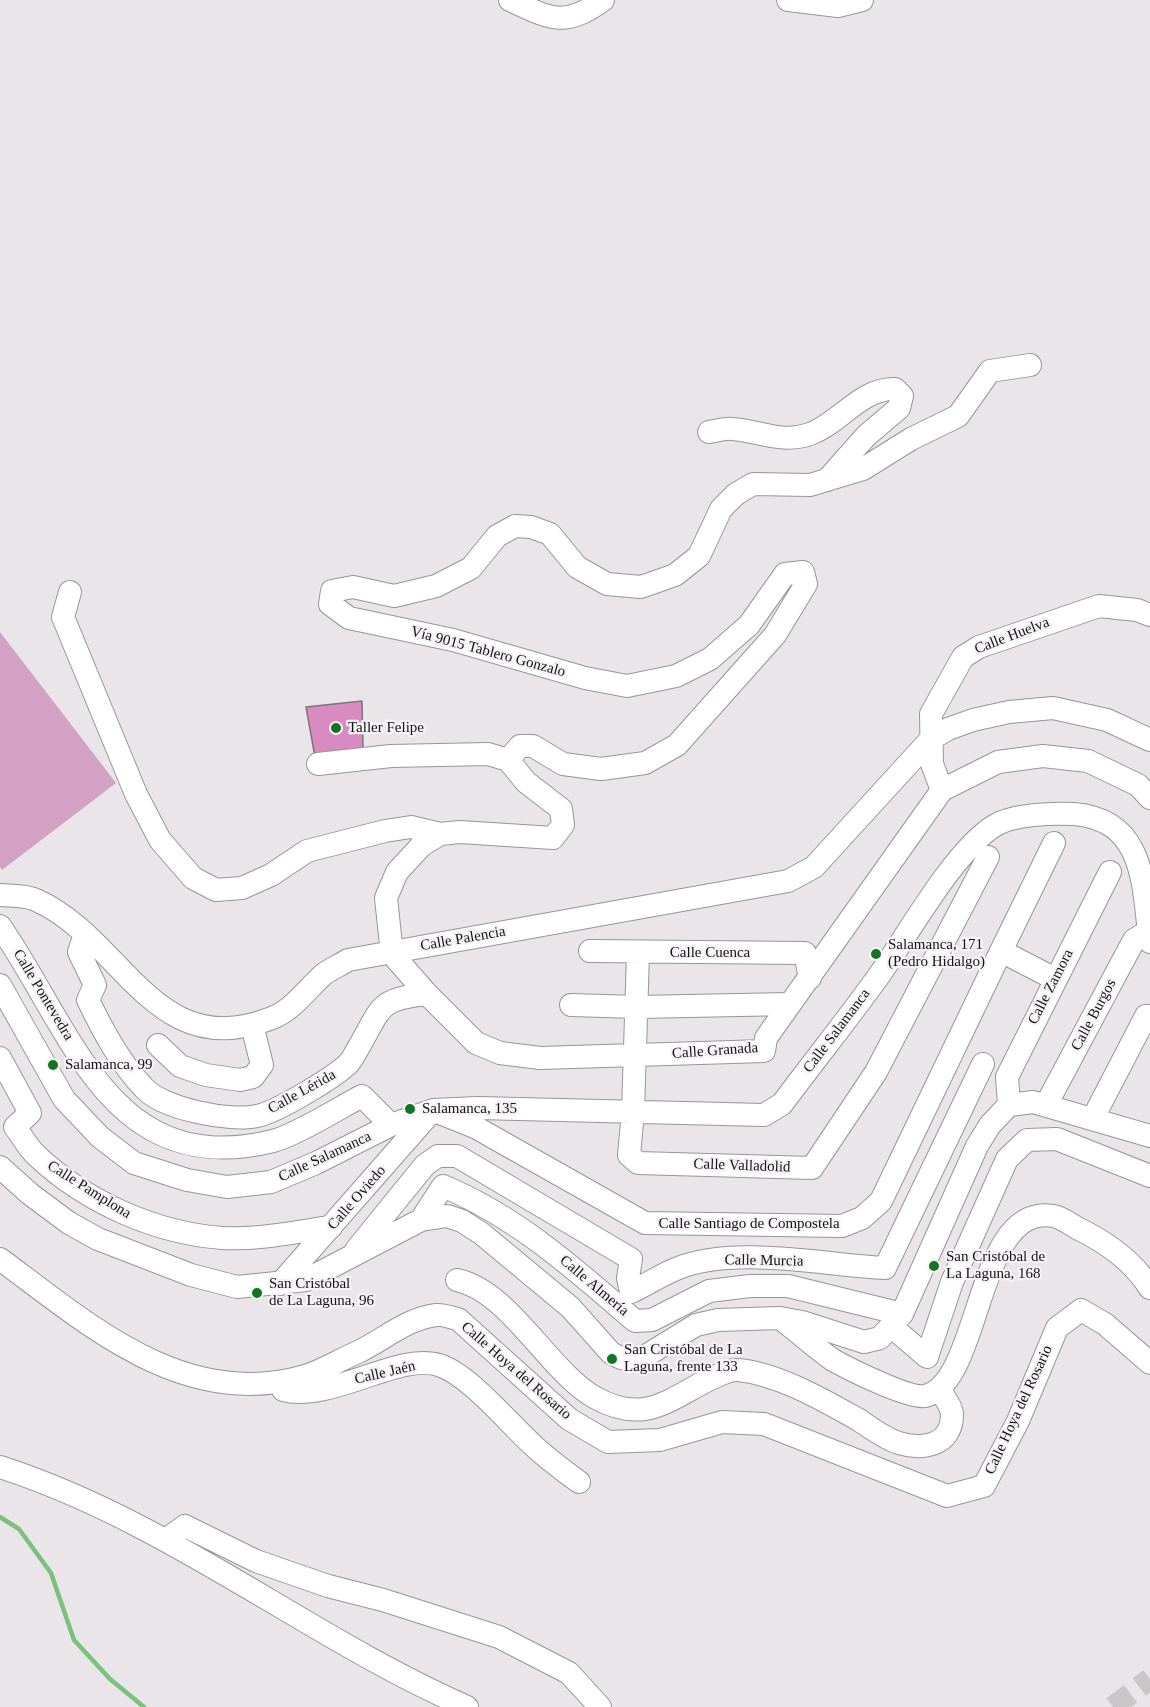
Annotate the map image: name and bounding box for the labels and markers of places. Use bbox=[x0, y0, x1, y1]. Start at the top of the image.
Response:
place label: Taller Felipe bbox=[348, 719, 424, 737]
marker: Taller Felipe bbox=[329, 721, 343, 735]
place label: Salamanca, 171 (Pedro Hidalgo) bbox=[888, 936, 985, 971]
marker: Salamanca, 171 (Pedro Hidalgo) bbox=[869, 947, 883, 961]
place label: Salamanca, 99 bbox=[65, 1056, 152, 1074]
marker: Salamanca, 99 bbox=[46, 1058, 60, 1072]
place label: Salamanca, 135 bbox=[422, 1100, 517, 1118]
marker: Salamanca, 135 bbox=[403, 1102, 417, 1116]
place label: San Cristóbal de La Laguna, 168 bbox=[946, 1248, 1045, 1283]
marker: San Cristóbal de La Laguna, 168 bbox=[927, 1259, 941, 1273]
place label: San Cristóbal de La Laguna, 96 bbox=[269, 1275, 374, 1310]
marker: San Cristóbal de La Laguna, 96 bbox=[250, 1286, 264, 1300]
place label: San Cristóbal de La Laguna, frente 133 bbox=[624, 1341, 743, 1376]
marker: San Cristóbal de La Laguna, frente 133 bbox=[605, 1352, 619, 1366]

